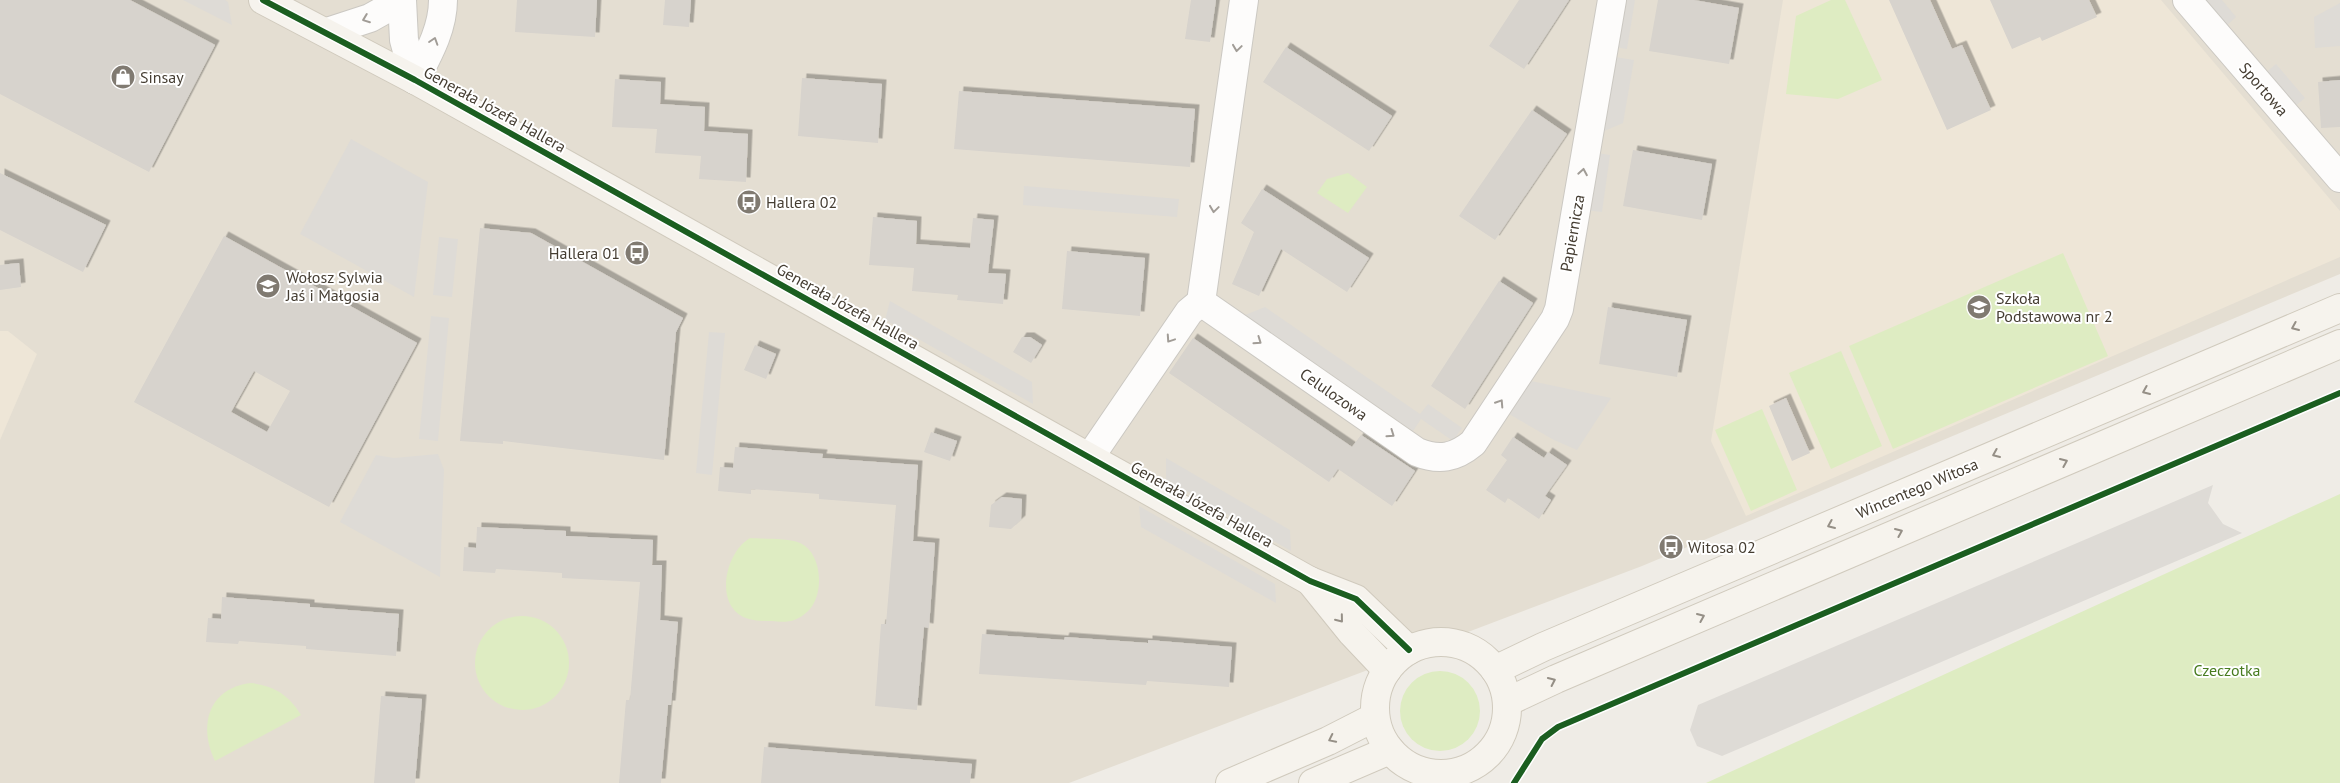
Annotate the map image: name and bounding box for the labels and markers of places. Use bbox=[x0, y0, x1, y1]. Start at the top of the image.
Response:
shop icon: Sinsay bbox=[110, 64, 136, 90]
place label: Sinsay bbox=[140, 67, 184, 87]
bus stop icon: Hallera 02 bbox=[736, 189, 762, 215]
place label: Hallera 02 bbox=[766, 192, 837, 212]
bus stop icon: Hallera 01 bbox=[624, 240, 650, 266]
place label: Hallera 01 bbox=[549, 243, 620, 263]
place label: Wołosz Sylwia Jaś i Małgosia bbox=[285, 267, 383, 305]
school or university icon: Wołosz Sylwia Jaś i Małgosia bbox=[255, 273, 281, 299]
place label: Szkoła Podstawowa nr 2 bbox=[1996, 288, 2113, 326]
school or university icon: Szkoła Podstawowa nr 2 bbox=[1966, 294, 1992, 320]
bus stop icon: Witosa 02 bbox=[1658, 534, 1684, 560]
place label: Witosa 02 bbox=[1688, 537, 1756, 557]

